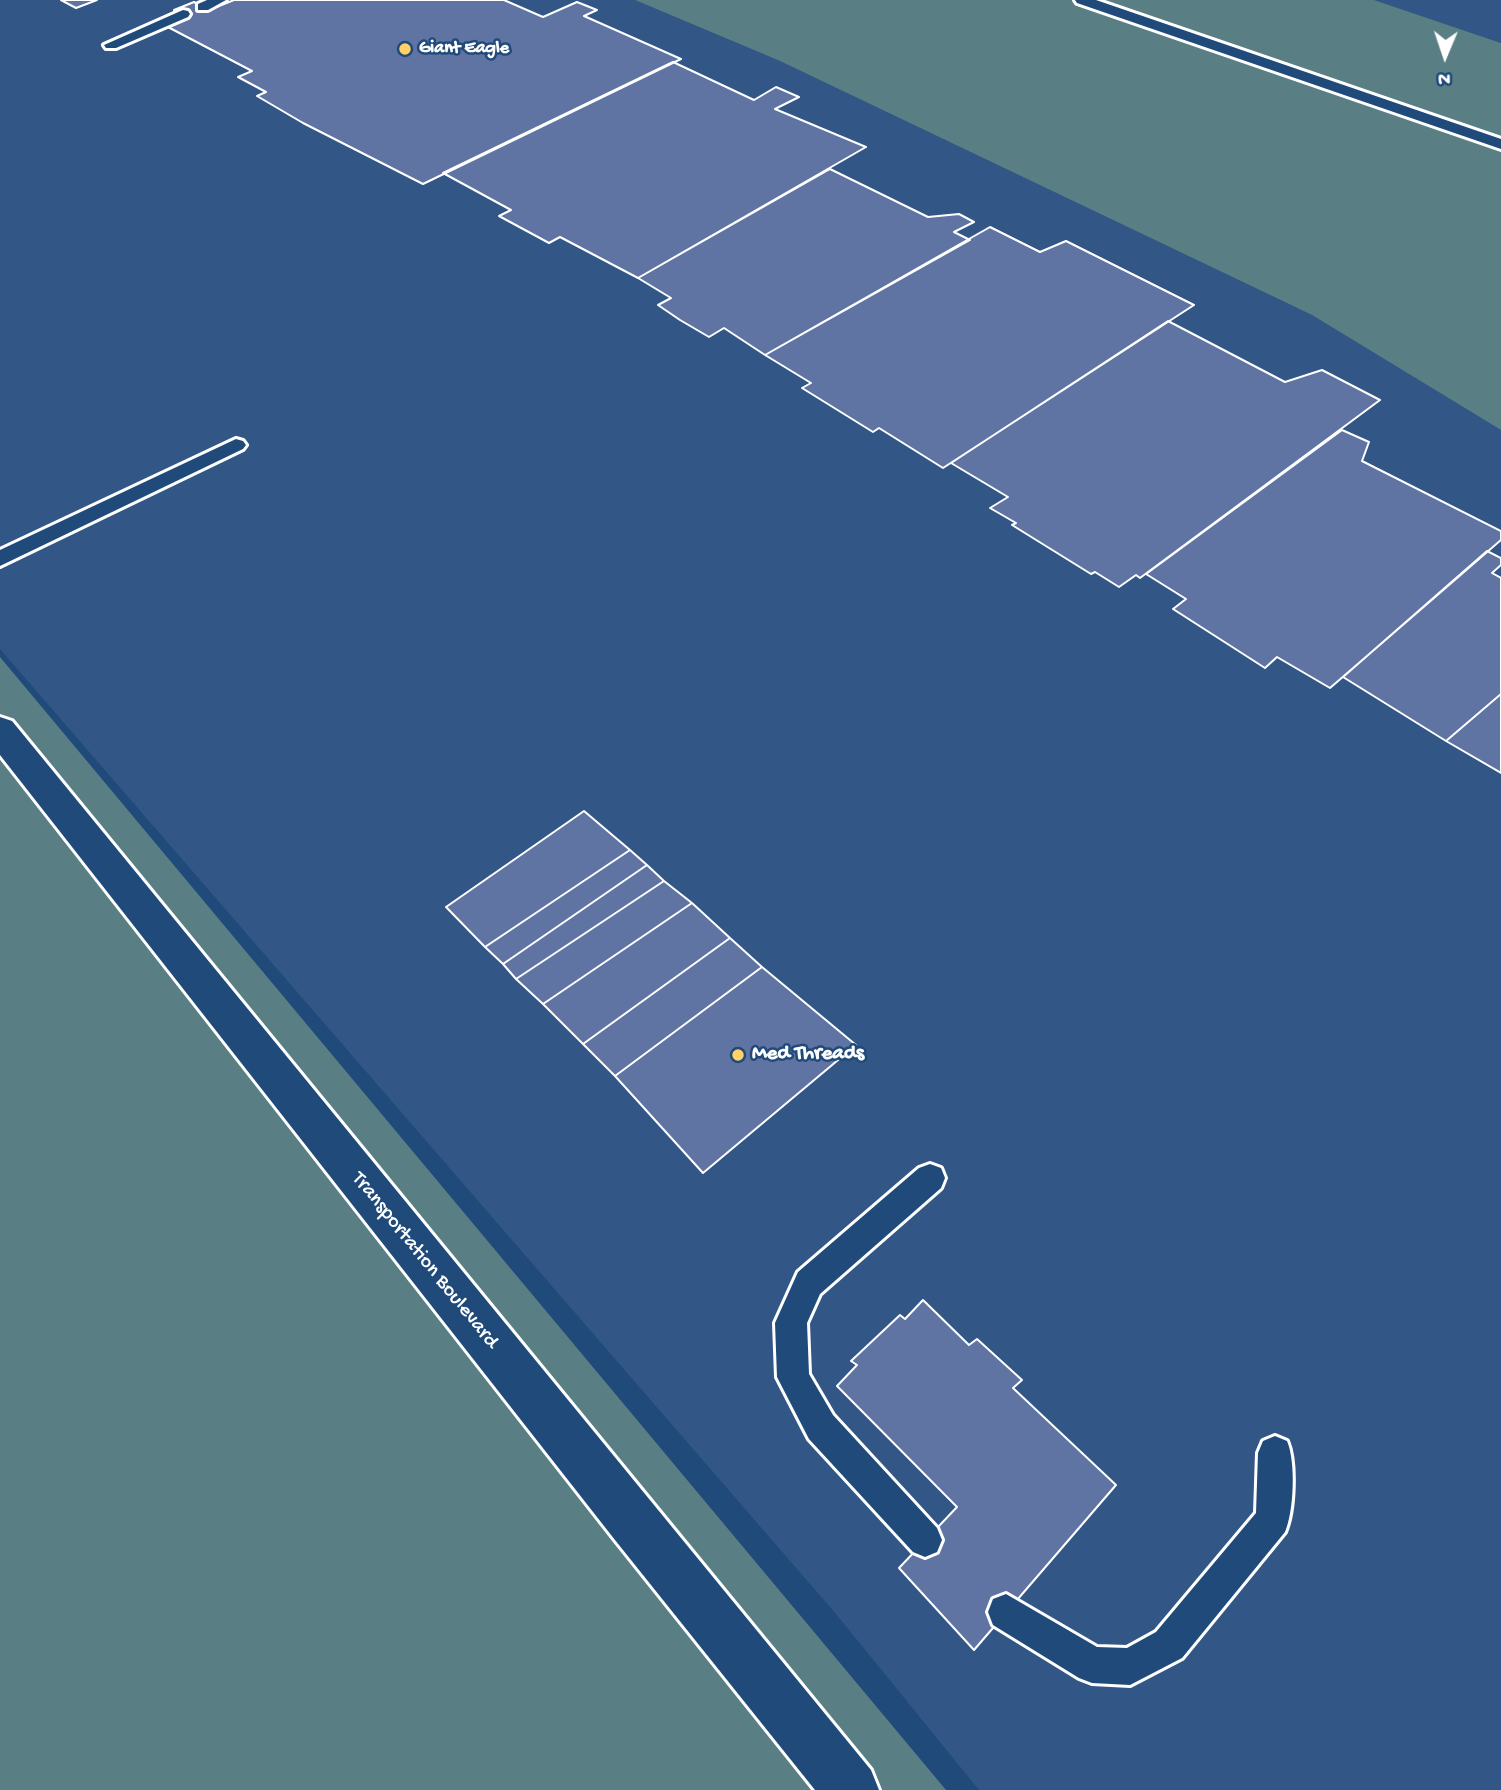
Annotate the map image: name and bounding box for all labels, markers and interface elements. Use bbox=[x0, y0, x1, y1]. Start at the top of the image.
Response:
north arrow bbox=[1410, 21, 1480, 91]
place label: Giant Eagle bbox=[419, 38, 509, 60]
marker: Giant Eagle bbox=[397, 41, 413, 57]
text: N bbox=[1438, 66, 1451, 89]
place label: Med Threads bbox=[752, 1042, 864, 1068]
marker: Med Threads bbox=[730, 1047, 746, 1063]
street label: Transportation Boulevard bbox=[345, 1167, 503, 1355]

